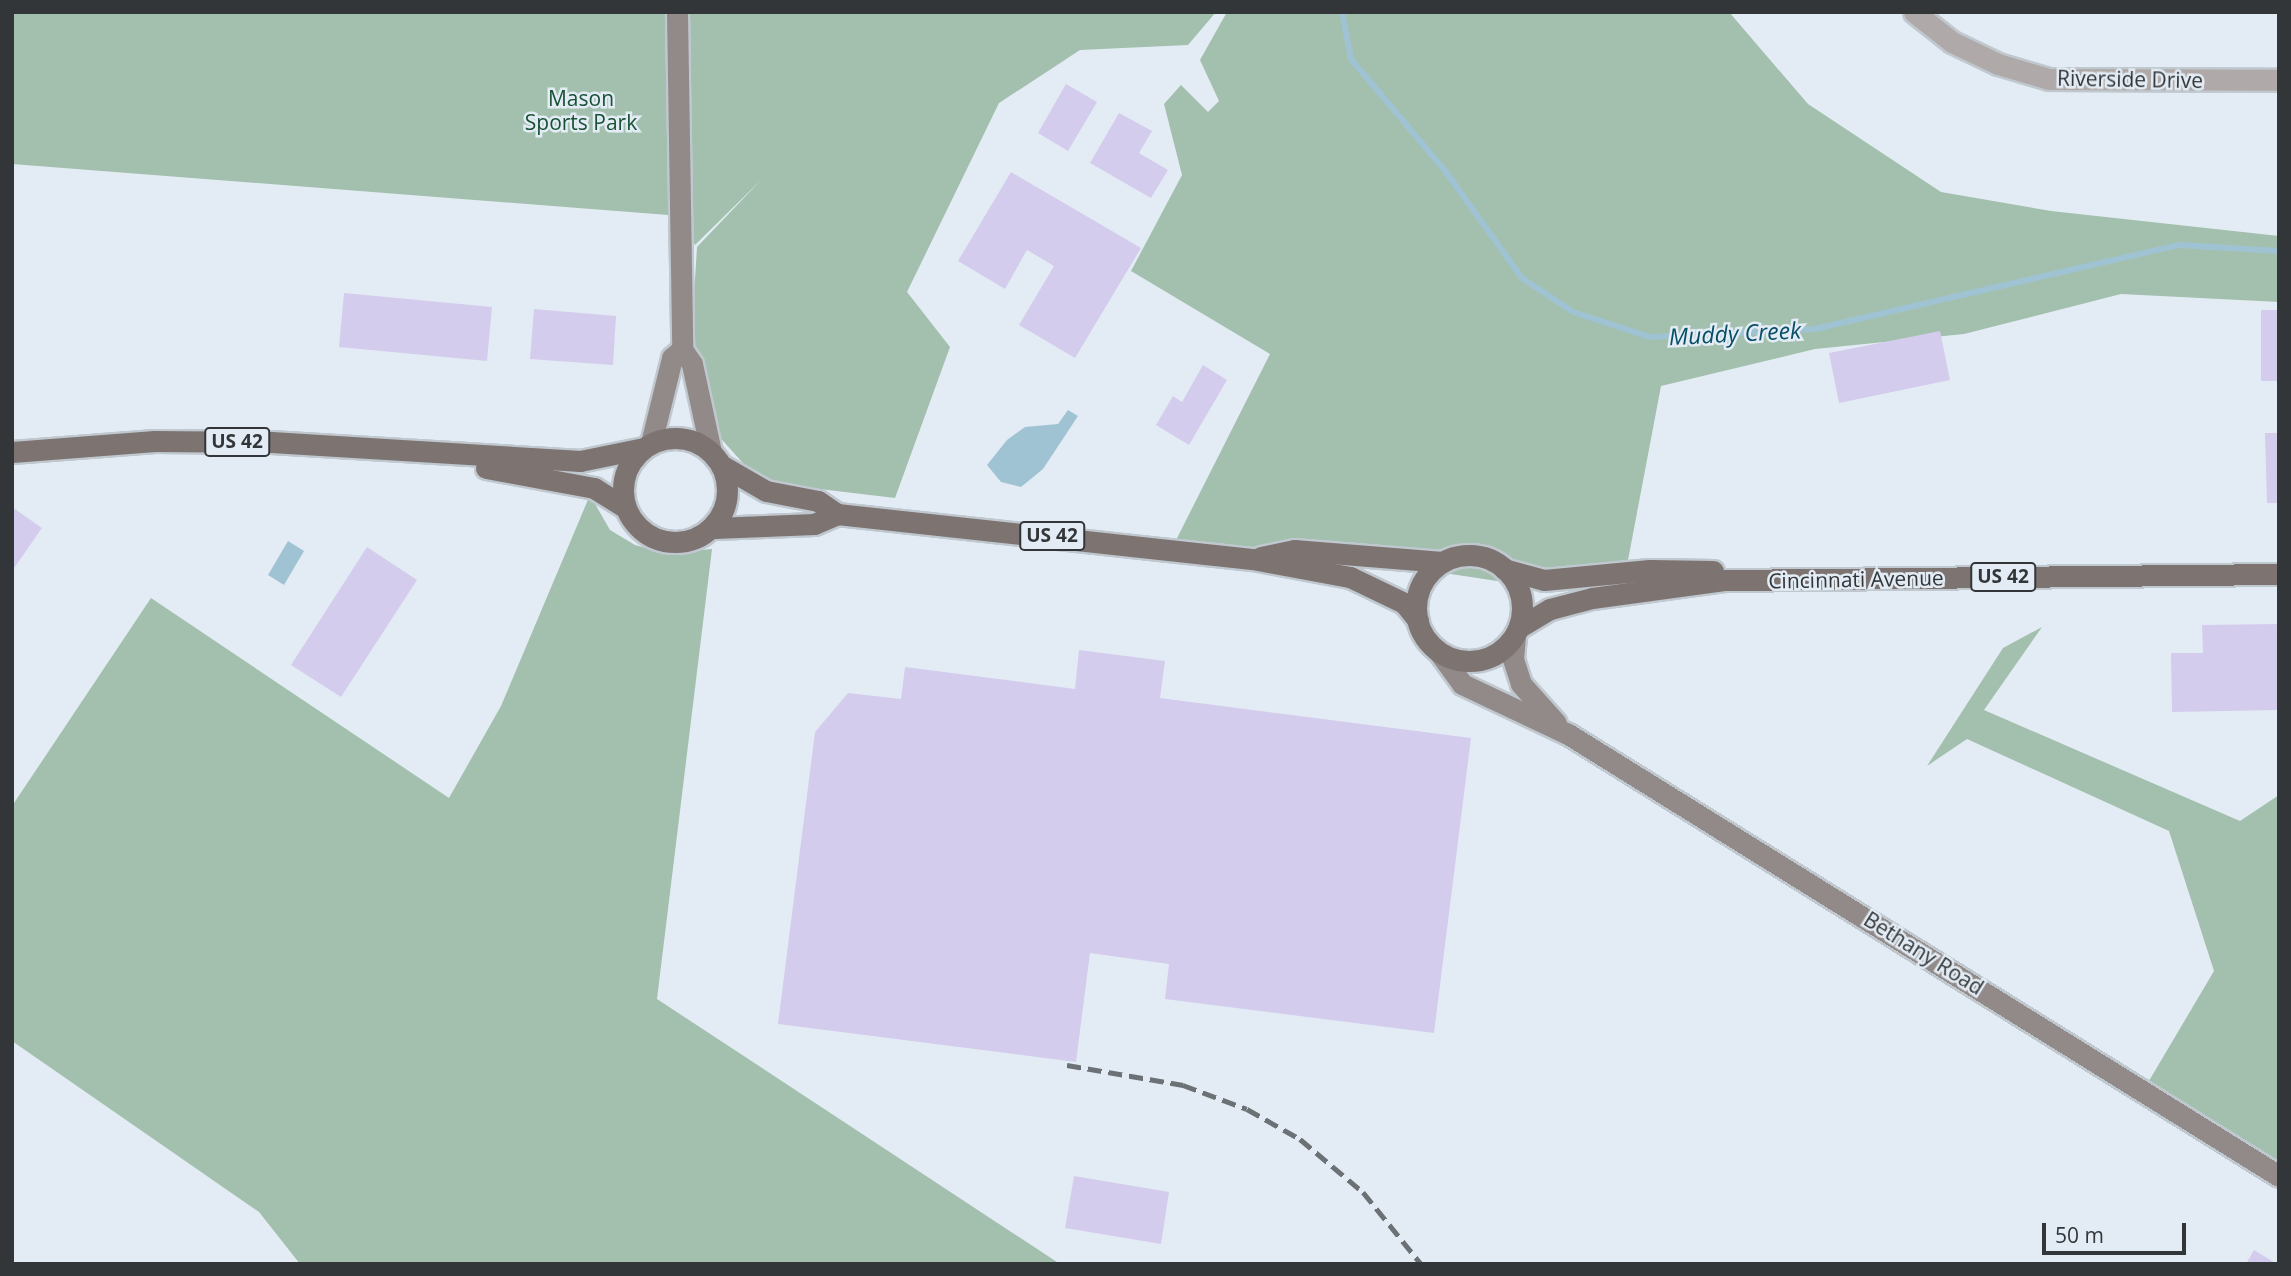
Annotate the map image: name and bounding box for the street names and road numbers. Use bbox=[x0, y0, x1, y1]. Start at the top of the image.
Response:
street label: Riverside Drive bbox=[2057, 65, 2203, 93]
road number: US 42 bbox=[204, 426, 270, 458]
road number: US 42 bbox=[1019, 520, 1085, 552]
road number: US 42 bbox=[1970, 562, 2036, 592]
street label: Cincinnati Avenue bbox=[1768, 565, 1944, 593]
street label: Bethany Road bbox=[1860, 906, 1988, 1000]

